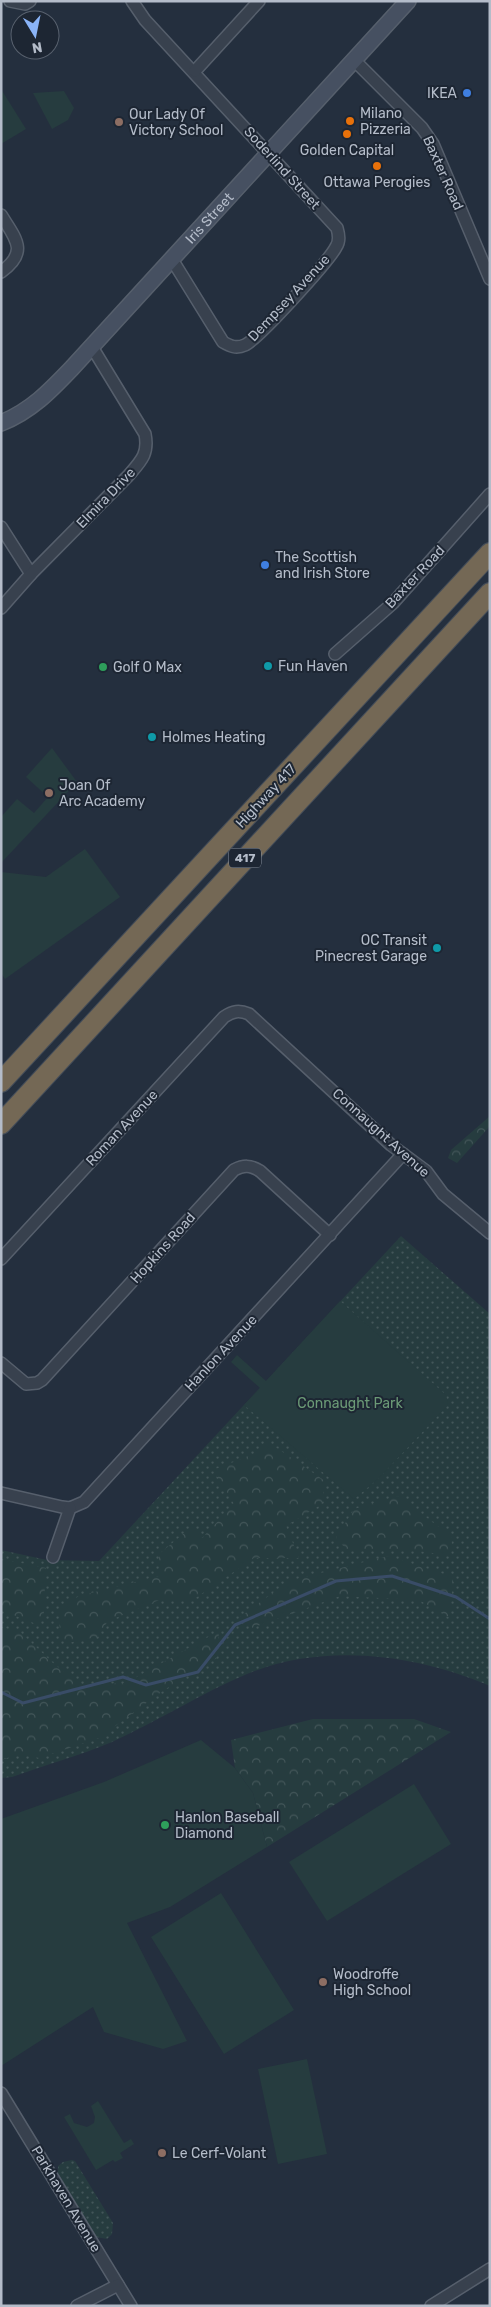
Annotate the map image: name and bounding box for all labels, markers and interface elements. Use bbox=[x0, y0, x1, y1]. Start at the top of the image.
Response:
north arrow bbox=[10, 10, 60, 60]
text: N bbox=[31, 38, 44, 57]
place label: IKEA bbox=[427, 85, 458, 102]
marker: IKEA bbox=[461, 87, 473, 99]
place label: Milano Pizzeria bbox=[360, 105, 411, 138]
place label: Our Lady Of Victory School bbox=[129, 106, 223, 139]
marker: Milano Pizzeria bbox=[344, 115, 356, 127]
marker: Our Lady Of Victory School bbox=[113, 116, 125, 128]
street label: Soderlind Street bbox=[240, 123, 324, 213]
marker: Golden Capital bbox=[341, 128, 353, 140]
street label: Baxter Road bbox=[419, 133, 467, 213]
place label: Golden Capital bbox=[300, 142, 394, 159]
marker: Ottawa Perogies bbox=[371, 160, 383, 172]
place label: Ottawa Perogies bbox=[324, 174, 430, 191]
street label: Iris Street bbox=[182, 188, 237, 247]
street label: Dempsey Avenue bbox=[244, 251, 334, 345]
street label: Elmira Drive bbox=[73, 464, 139, 532]
street label: Baxter Road bbox=[382, 542, 448, 612]
place label: The Scottish and Irish Store bbox=[275, 549, 370, 582]
marker: The Scottish and Irish Store bbox=[259, 559, 271, 571]
place label: Fun Haven bbox=[278, 658, 348, 675]
place label: Golf O Max bbox=[113, 659, 182, 676]
marker: Fun Haven bbox=[262, 660, 274, 672]
marker: Golf O Max bbox=[97, 661, 109, 673]
place label: Holmes Heating bbox=[162, 729, 266, 746]
marker: Holmes Heating bbox=[146, 731, 158, 743]
street label: Highway 417 bbox=[232, 761, 300, 831]
place label: Joan Of Arc Academy bbox=[59, 777, 145, 810]
marker: Joan Of Arc Academy bbox=[43, 787, 55, 799]
road number: 417 bbox=[229, 848, 261, 868]
place label: OC Transit Pinecrest Garage bbox=[315, 932, 428, 965]
marker: OC Transit Pinecrest Garage bbox=[431, 942, 443, 954]
street label: Connaught Avenue bbox=[329, 1085, 433, 1181]
street label: Roman Avenue bbox=[82, 1086, 162, 1170]
street label: Hopkins Road bbox=[127, 1209, 199, 1287]
street label: Hanlon Avenue bbox=[181, 1311, 261, 1395]
park label: Connaught Park bbox=[297, 1395, 403, 1412]
place label: Hanlon Baseball Diamond bbox=[175, 1809, 279, 1842]
marker: Hanlon Baseball Diamond bbox=[159, 1819, 171, 1831]
place label: Woodroffe High School bbox=[333, 1966, 411, 1999]
marker: Woodroffe High School bbox=[317, 1976, 329, 1988]
street label: Parkhaven Avenue bbox=[28, 2143, 105, 2255]
place label: Le Cerf-Volant bbox=[172, 2145, 267, 2162]
marker: Le Cerf-Volant bbox=[156, 2147, 168, 2159]

